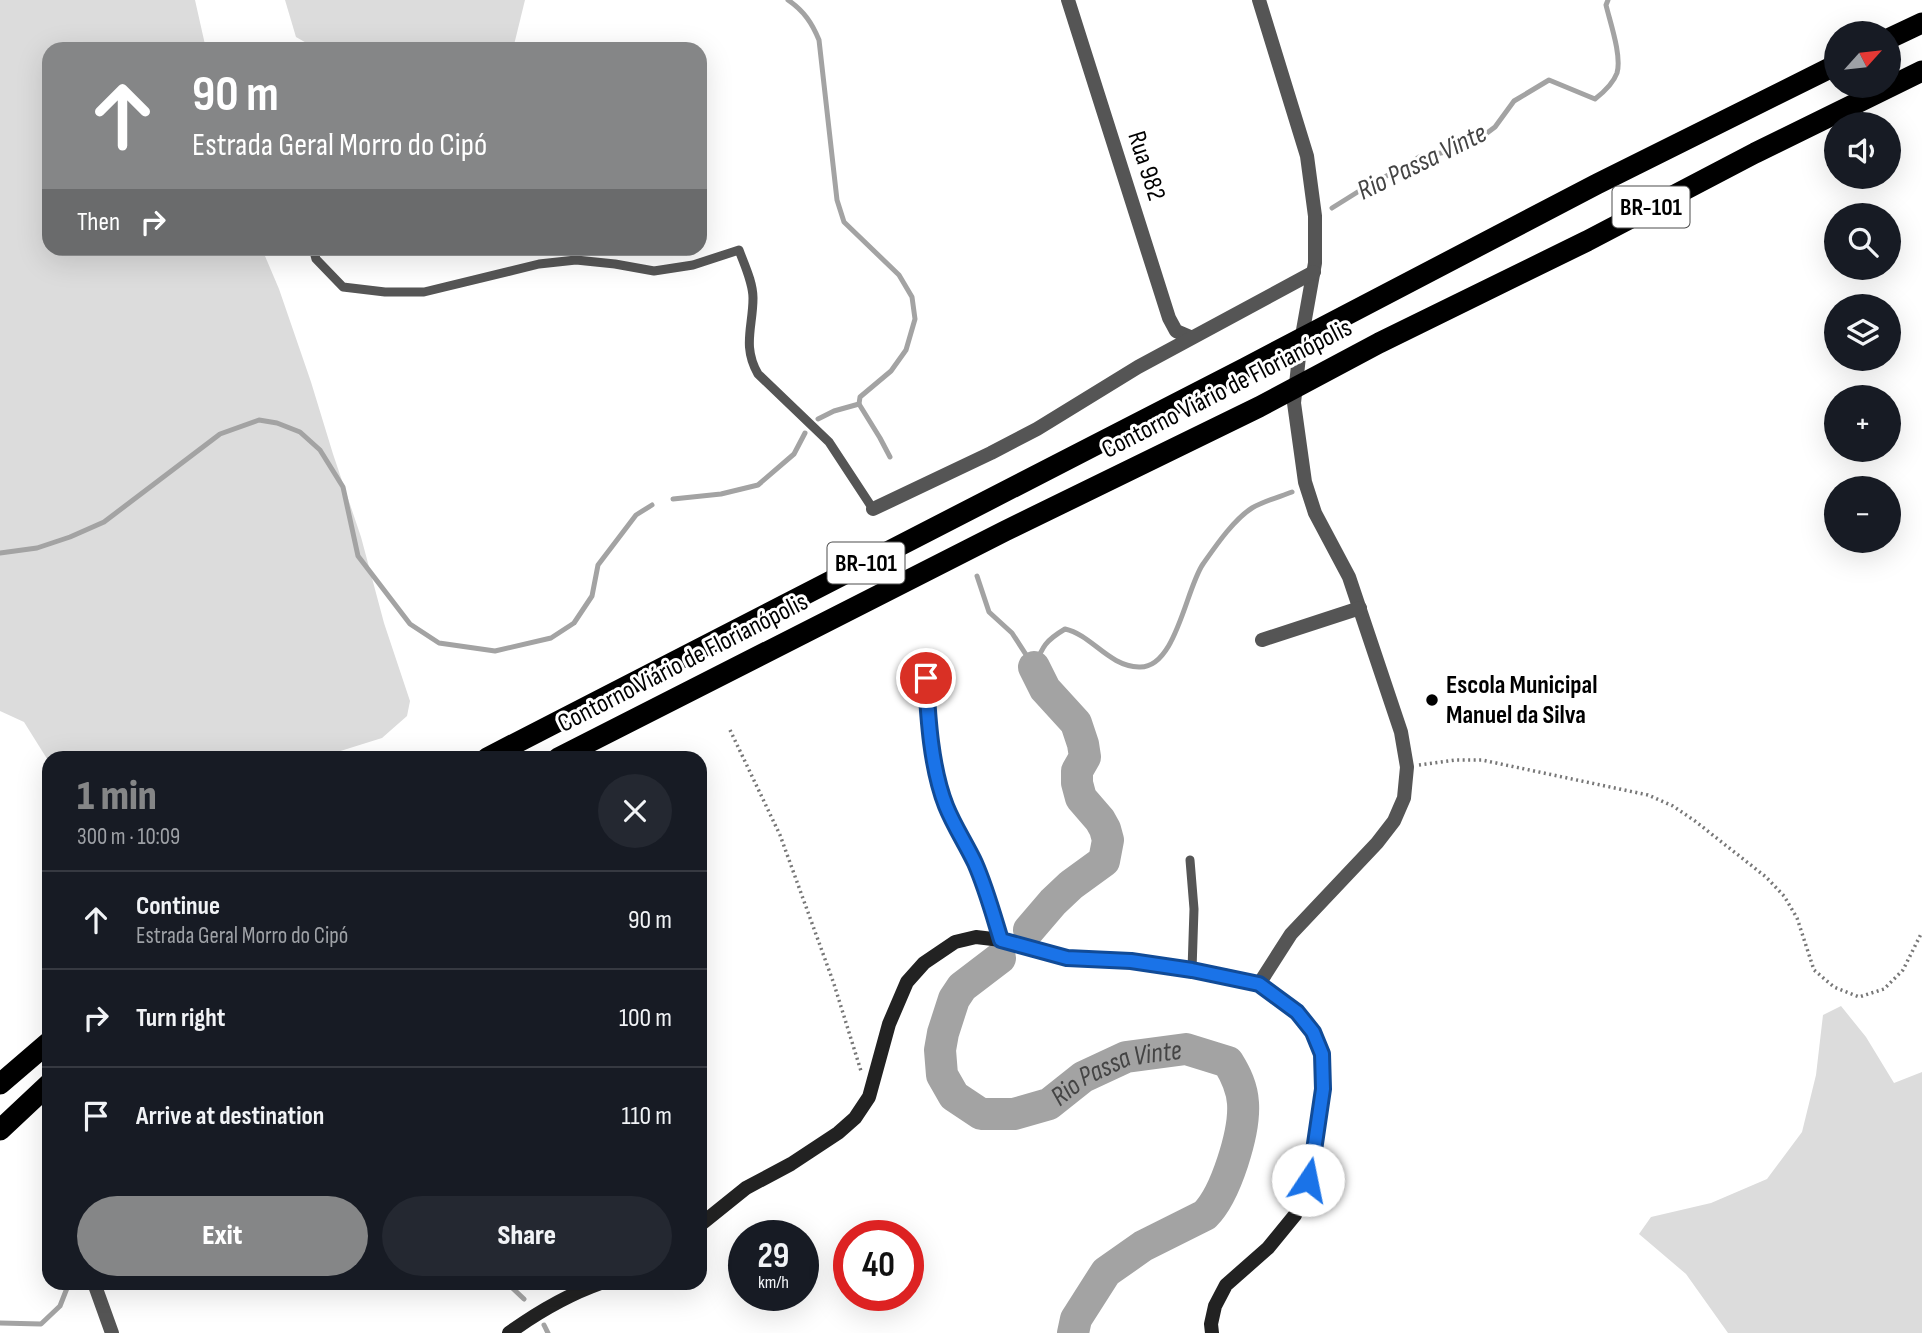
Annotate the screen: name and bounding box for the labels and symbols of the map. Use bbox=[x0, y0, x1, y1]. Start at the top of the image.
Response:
north arrow bbox=[1824, 21, 1900, 98]
water label: Rio Passa Vinte bbox=[1352, 116, 1492, 208]
street label: Rua 982 bbox=[1120, 127, 1172, 205]
road number: BR-101 bbox=[1612, 187, 1690, 228]
street label: Contorno Viário de Florianópolis bbox=[1097, 312, 1357, 466]
road number: BR-101 bbox=[828, 542, 904, 584]
street label: Contorno Viário de Florianópolis bbox=[553, 586, 813, 740]
pin bbox=[896, 648, 956, 708]
place label: Escola Municipal Manuel da Silva bbox=[1446, 670, 1598, 731]
marker: Escola Municipal Manuel da Silva bbox=[1424, 692, 1440, 708]
water label: Rio Passa Vinte bbox=[1044, 1033, 1184, 1113]
position arrow bbox=[1271, 1143, 1345, 1217]
speed limit sign: 40 bbox=[833, 1220, 924, 1311]

